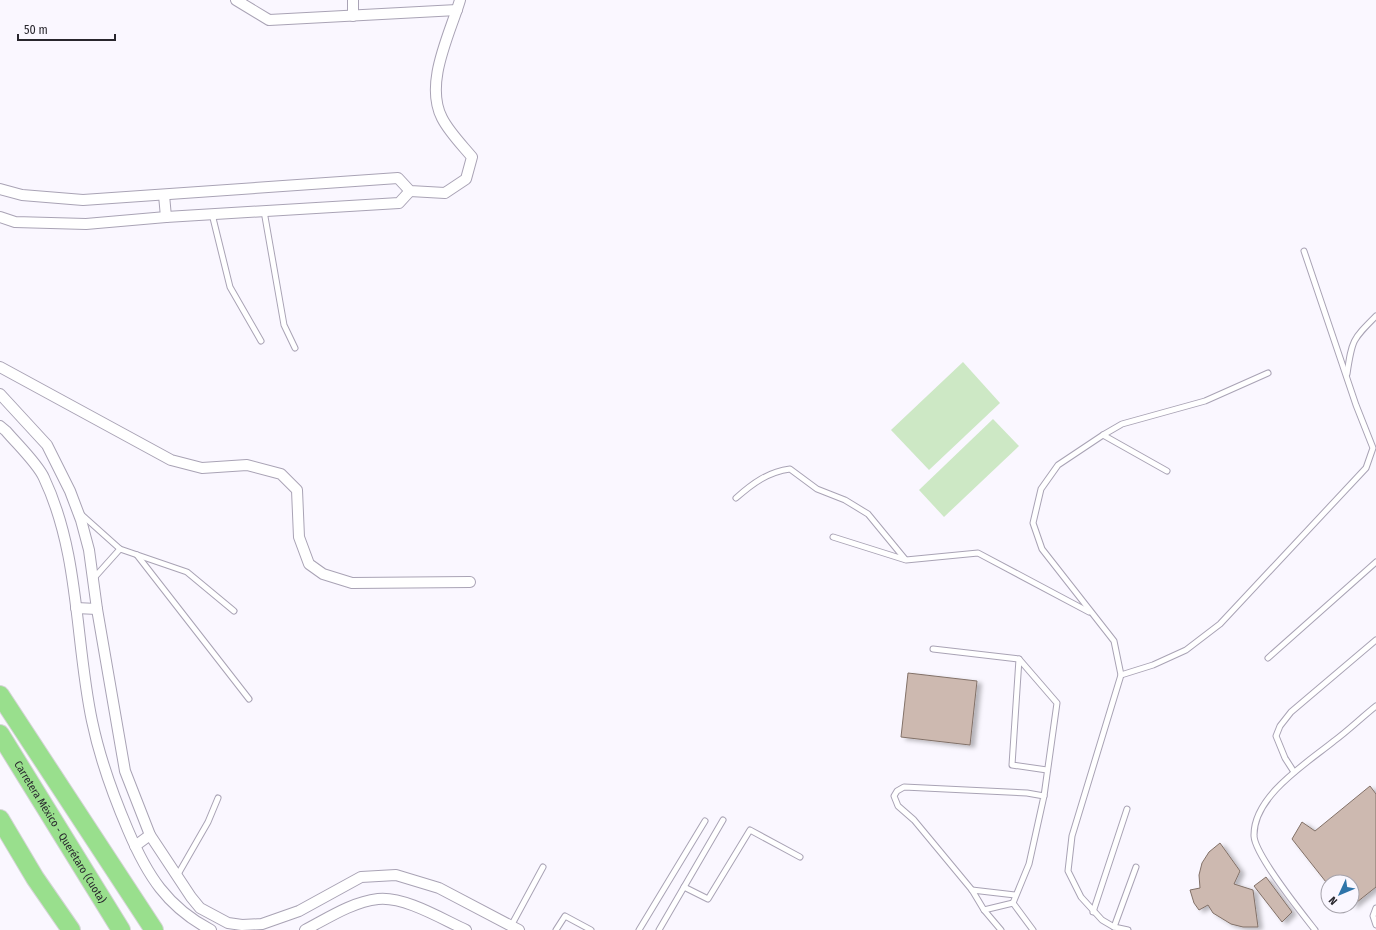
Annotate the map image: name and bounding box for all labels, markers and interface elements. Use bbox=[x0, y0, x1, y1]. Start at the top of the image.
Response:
scale bar bbox=[18, 16, 115, 42]
text: 50 m bbox=[24, 23, 48, 37]
street label: Carretera México - Querétaro (Cuota) bbox=[11, 759, 109, 906]
north arrow bbox=[1320, 874, 1360, 914]
text: N bbox=[1326, 894, 1340, 907]

